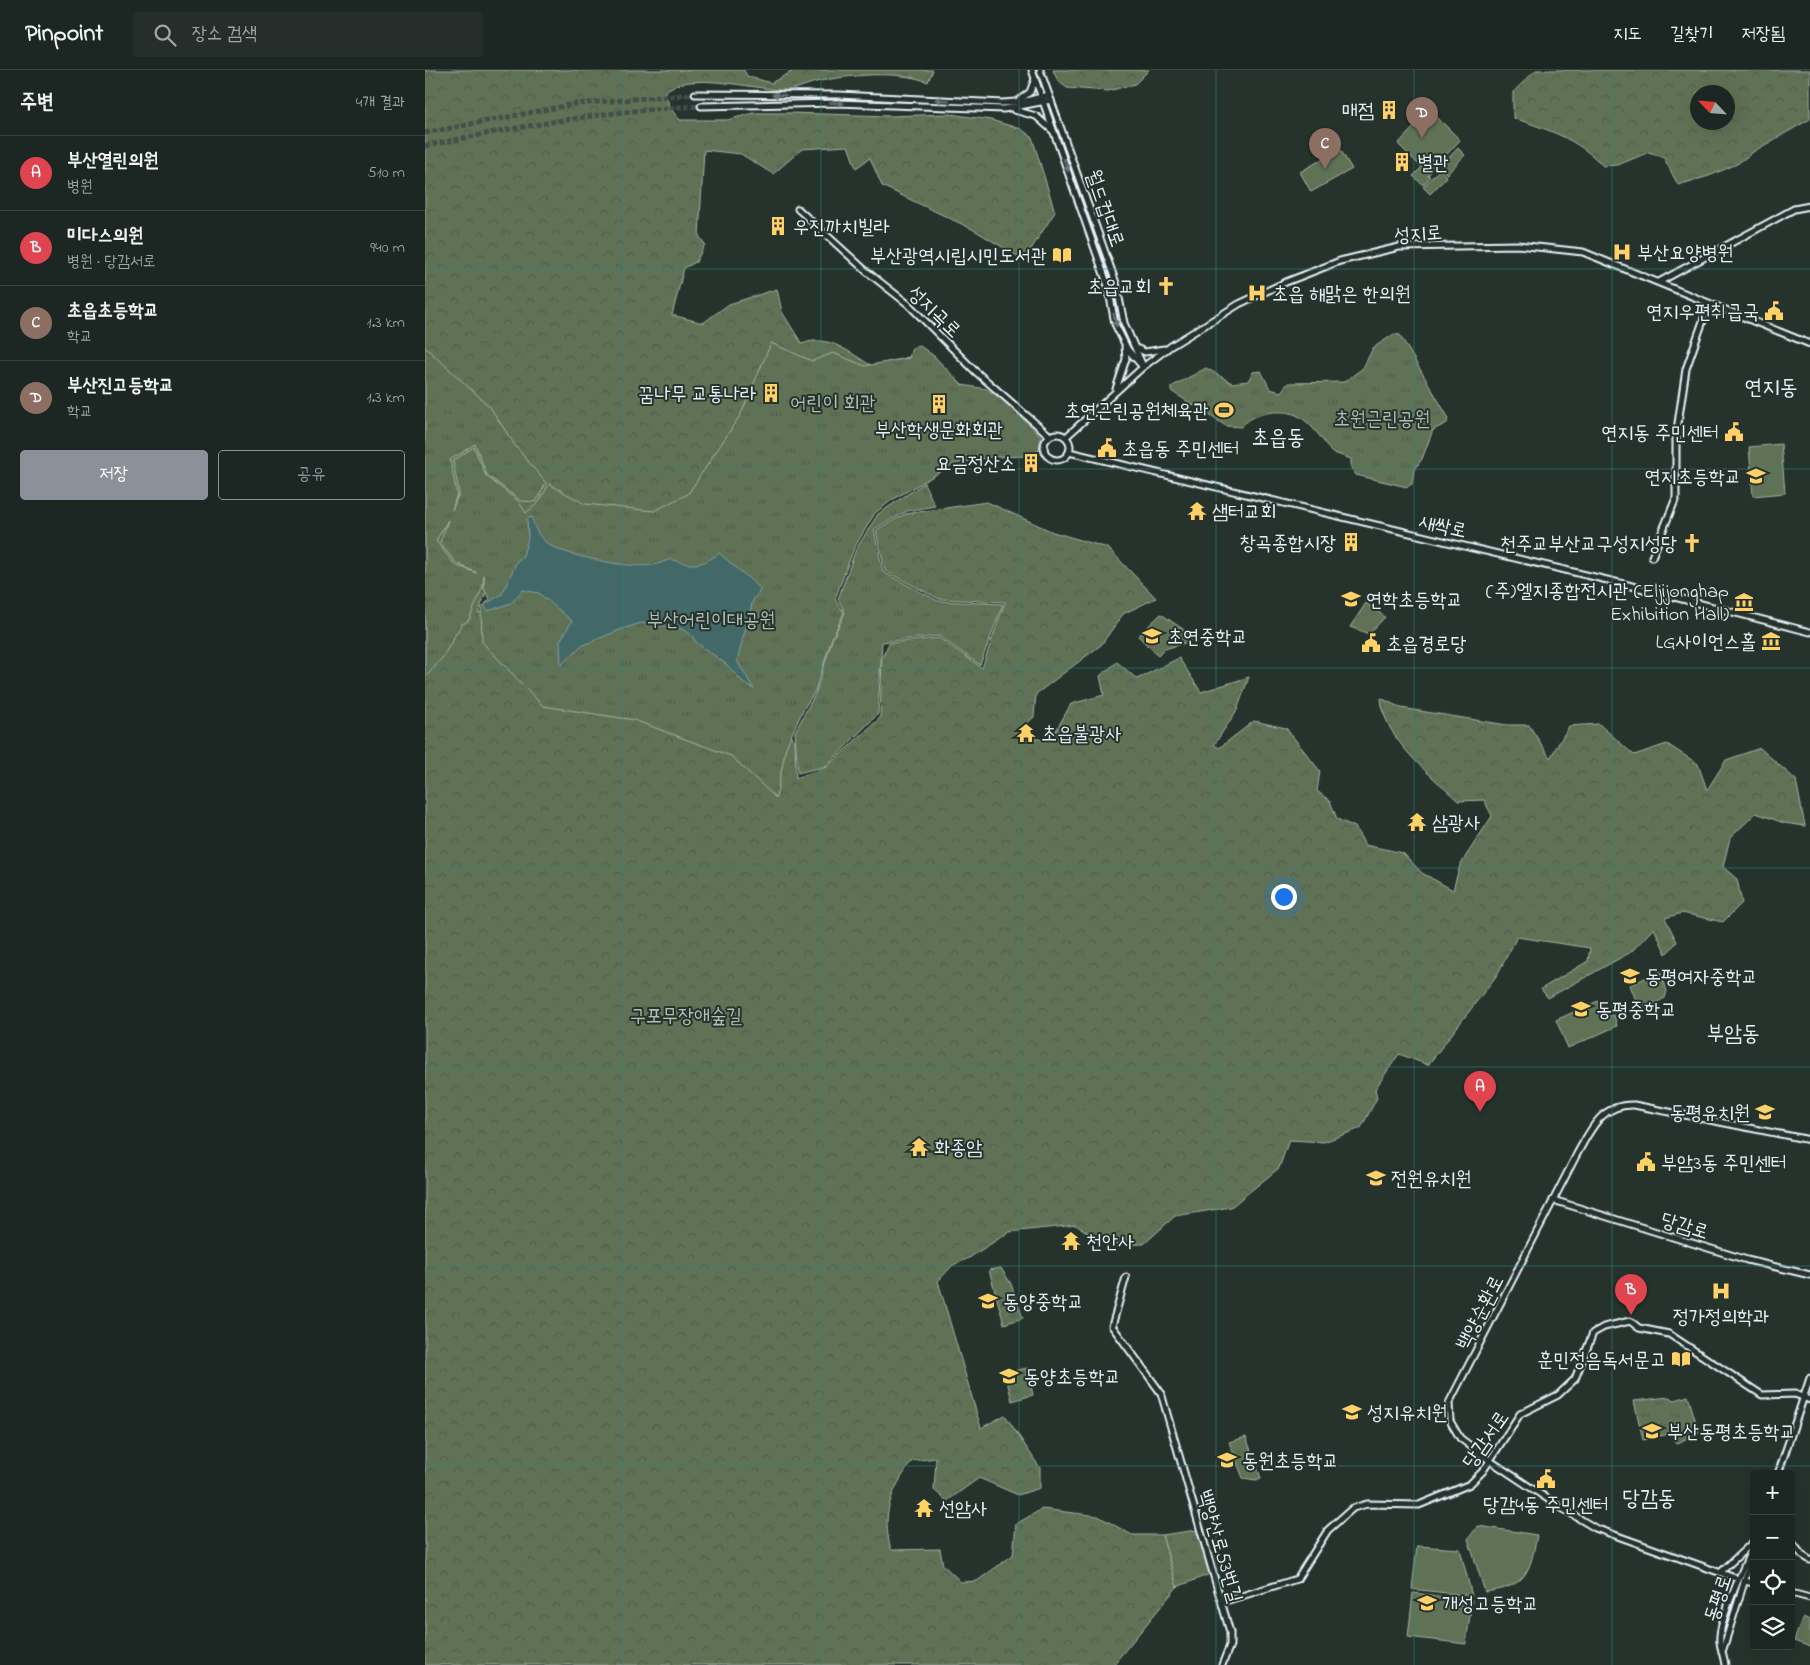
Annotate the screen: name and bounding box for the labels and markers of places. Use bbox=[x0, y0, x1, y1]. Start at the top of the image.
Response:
pin: D bbox=[1406, 97, 1438, 138]
place label: 매점 bbox=[1342, 98, 1374, 127]
building icon: 매점 bbox=[1378, 99, 1400, 121]
pin: C bbox=[1309, 128, 1341, 169]
place label: 별관 bbox=[1417, 150, 1449, 179]
building icon: 별관 bbox=[1391, 151, 1413, 173]
place label: 우진까치빌라 bbox=[793, 214, 890, 243]
building icon: 우진까치빌라 bbox=[767, 215, 789, 237]
place label: 부산요양병원 bbox=[1637, 240, 1734, 269]
hospital icon: 부산요양병원 bbox=[1611, 241, 1633, 263]
place label: 부산광역시립시민도서관 bbox=[870, 243, 1047, 272]
library icon: 부산광역시립시민도서관 bbox=[1051, 244, 1073, 266]
place label: 초읍교회 bbox=[1087, 274, 1151, 303]
church icon: 초읍교회 bbox=[1155, 275, 1177, 297]
place label: 초읍 해맑은 한의원 bbox=[1272, 281, 1411, 310]
hospital icon: 초읍 해맑은 한의원 bbox=[1246, 282, 1268, 304]
place label: 연지우편취급국 bbox=[1646, 299, 1759, 328]
public building icon: 연지우편취급국 bbox=[1763, 300, 1785, 322]
place label: 꿈나무 교통나라 bbox=[638, 381, 756, 410]
building icon: 꿈나무 교통나라 bbox=[760, 382, 782, 404]
building icon: 부산학생문화회관 bbox=[928, 393, 950, 415]
place label: 초연근린공원체육관 bbox=[1064, 398, 1209, 427]
sports icon: 초연근린공원체육관 bbox=[1213, 399, 1235, 421]
place label: 부산학생문화회관 bbox=[875, 417, 1003, 446]
place label: 연지동 주민센터 bbox=[1601, 420, 1719, 449]
public building icon: 연지동 주민센터 bbox=[1723, 421, 1745, 443]
place label: 초읍동 주민센터 bbox=[1122, 436, 1240, 465]
public building icon: 초읍동 주민센터 bbox=[1096, 437, 1118, 459]
place label: 요금정산소 bbox=[936, 451, 1016, 480]
building icon: 요금정산소 bbox=[1020, 452, 1042, 474]
place label: 연지초등학교 bbox=[1644, 464, 1741, 493]
school or university icon: 연지초등학교 bbox=[1745, 465, 1767, 487]
place label: 샘터교회 bbox=[1212, 499, 1276, 528]
temple icon: 샘터교회 bbox=[1186, 500, 1208, 522]
place label: 창곡종합시장 bbox=[1239, 530, 1336, 559]
building icon: 창곡종합시장 bbox=[1340, 531, 1362, 553]
place label: 천주교부산교구성지성당 bbox=[1500, 531, 1677, 560]
church icon: 천주교부산교구성지성당 bbox=[1681, 532, 1703, 554]
place label: (주)엘지종합전시관 (Eljijonghap Exhibition Hall) bbox=[1486, 578, 1729, 630]
place label: 연학초등학교 bbox=[1366, 587, 1463, 616]
school or university icon: 연학초등학교 bbox=[1340, 588, 1362, 610]
museum icon: (주)엘지종합전시관 (Eljijonghap Exhibition Hall) bbox=[1733, 591, 1755, 613]
place label: 초연중학교 bbox=[1167, 624, 1247, 653]
school or university icon: 초연중학교 bbox=[1141, 625, 1163, 647]
place label: LG사이언스홀 bbox=[1656, 629, 1756, 658]
museum icon: LG사이언스홀 bbox=[1760, 630, 1782, 652]
place label: 초읍경로당 bbox=[1386, 631, 1466, 660]
public building icon: 초읍경로당 bbox=[1360, 632, 1382, 654]
place label: 초읍불광사 bbox=[1041, 721, 1121, 750]
temple icon: 초읍불광사 bbox=[1015, 722, 1037, 744]
place label: 삼광사 bbox=[1432, 810, 1480, 839]
temple icon: 삼광사 bbox=[1406, 811, 1428, 833]
place label: 동평여자중학교 bbox=[1645, 964, 1758, 993]
school or university icon: 동평여자중학교 bbox=[1619, 965, 1641, 987]
place label: 동평중학교 bbox=[1596, 997, 1676, 1026]
school or university icon: 동평중학교 bbox=[1570, 998, 1592, 1020]
pin: A bbox=[1464, 1071, 1496, 1112]
place label: 동평유치원 bbox=[1670, 1100, 1750, 1129]
school or university icon: 동평유치원 bbox=[1754, 1101, 1776, 1123]
place label: 화종암 bbox=[934, 1135, 982, 1164]
temple icon: 화종암 bbox=[908, 1136, 930, 1158]
place label: 부암3동 주민센터 bbox=[1661, 1150, 1787, 1179]
public building icon: 부암3동 주민센터 bbox=[1635, 1151, 1657, 1173]
place label: 전원유치원 bbox=[1391, 1166, 1471, 1195]
school or university icon: 전원유치원 bbox=[1365, 1167, 1387, 1189]
place label: 천안사 bbox=[1086, 1229, 1134, 1258]
temple icon: 천안사 bbox=[1060, 1230, 1082, 1252]
pin: B bbox=[1615, 1274, 1647, 1315]
hospital icon: 정가정의학과 bbox=[1710, 1280, 1732, 1302]
place label: 동양중학교 bbox=[1003, 1289, 1083, 1318]
school or university icon: 동양중학교 bbox=[977, 1290, 999, 1312]
place label: 정가정의학과 bbox=[1673, 1304, 1769, 1333]
place label: 훈민정음독서문고 bbox=[1537, 1347, 1666, 1376]
library icon: 훈민정음독서문고 bbox=[1670, 1348, 1692, 1370]
place label: 동양초등학교 bbox=[1024, 1364, 1121, 1393]
school or university icon: 동양초등학교 bbox=[998, 1365, 1020, 1387]
place label: 성지유치원 bbox=[1367, 1400, 1447, 1429]
school or university icon: 성지유치원 bbox=[1341, 1401, 1363, 1423]
place label: 부산동평초등학교 bbox=[1667, 1419, 1796, 1448]
school or university icon: 부산동평초등학교 bbox=[1641, 1420, 1663, 1442]
place label: 동원초등학교 bbox=[1242, 1448, 1339, 1477]
school or university icon: 동원초등학교 bbox=[1216, 1449, 1238, 1471]
public building icon: 당감4동 주민센터 bbox=[1535, 1468, 1557, 1490]
place label: 당감4동 주민센터 bbox=[1483, 1492, 1609, 1521]
place label: 선암사 bbox=[939, 1496, 987, 1525]
temple icon: 선암사 bbox=[913, 1497, 935, 1519]
place label: 개성고등학교 bbox=[1442, 1591, 1539, 1620]
school or university icon: 개성고등학교 bbox=[1416, 1592, 1438, 1614]

